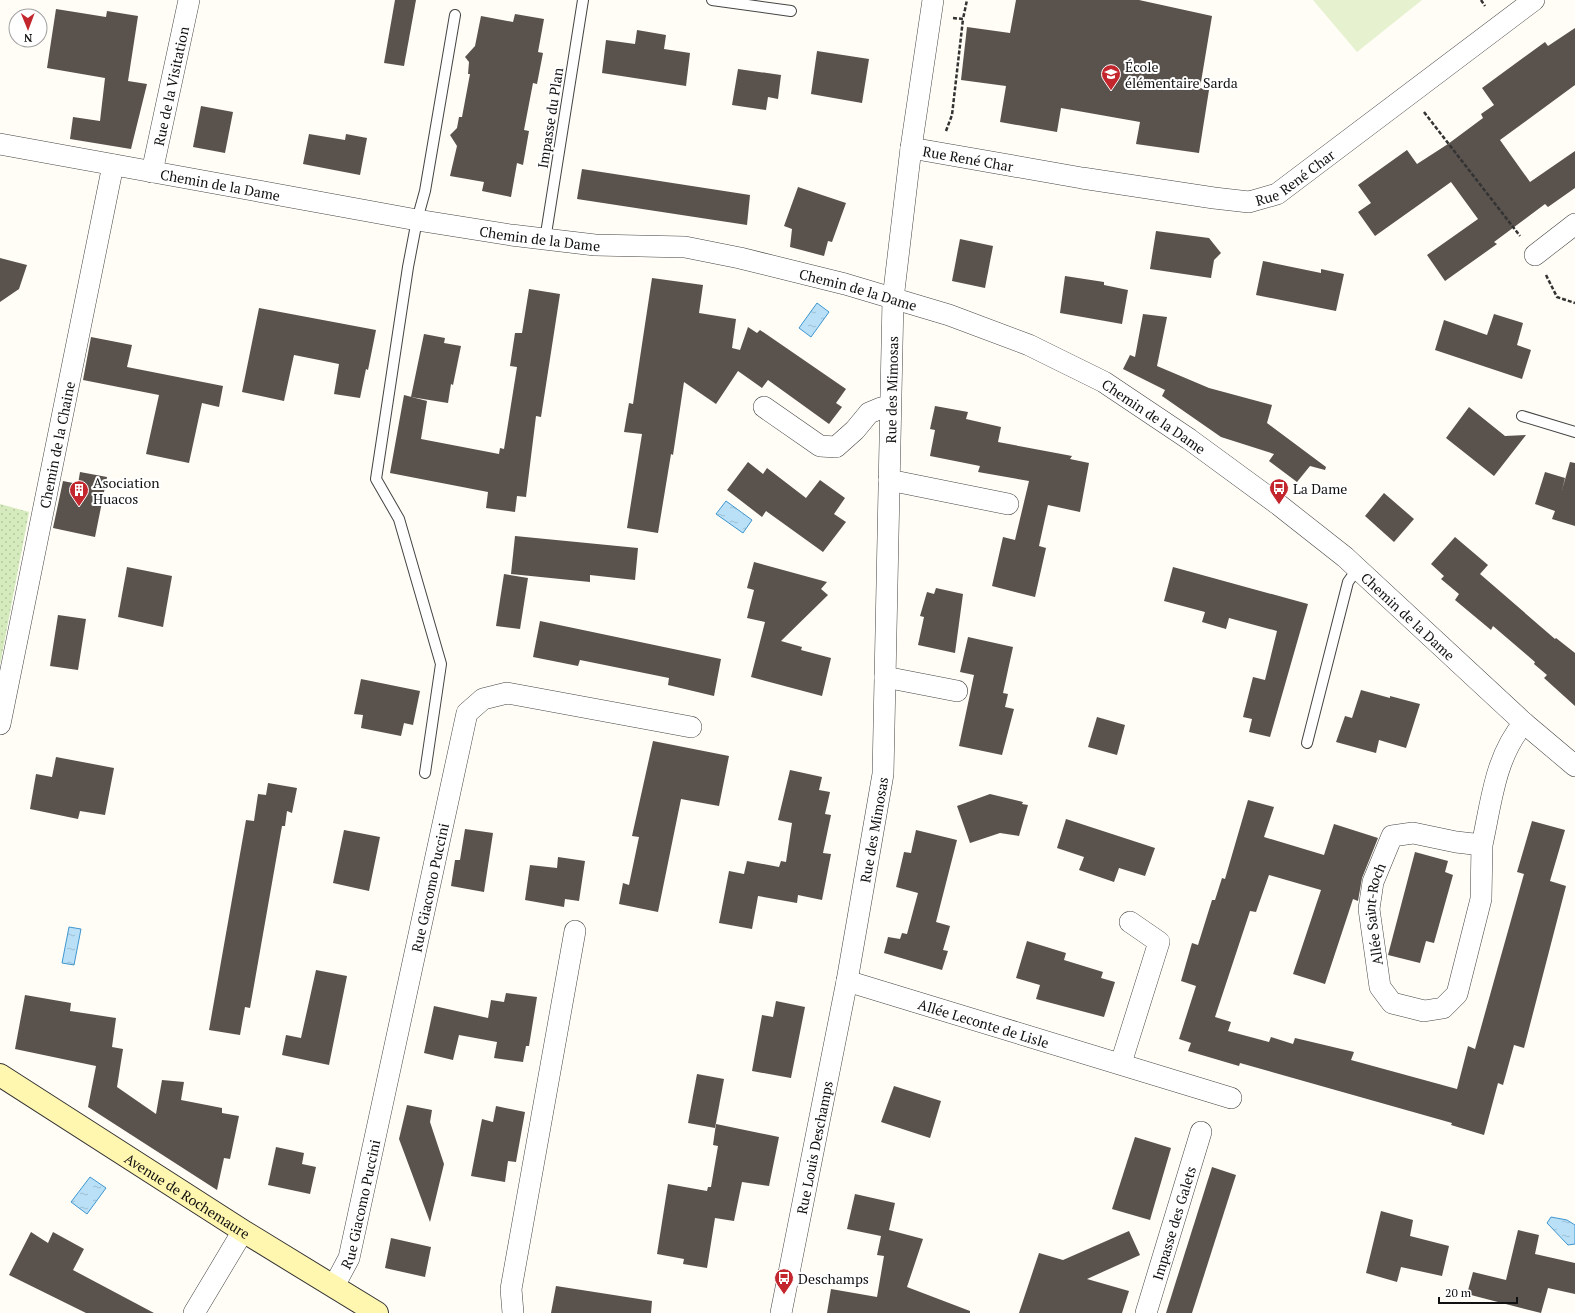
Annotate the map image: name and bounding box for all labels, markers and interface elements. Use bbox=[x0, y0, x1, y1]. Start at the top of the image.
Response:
north arrow bbox=[8, 8, 48, 48]
street label: Rue de la Visitation bbox=[148, 24, 193, 148]
text: N bbox=[23, 31, 32, 45]
place label: École élémentaire Sarda bbox=[1125, 57, 1238, 92]
school or university icon: École élémentaire Sarda bbox=[1100, 63, 1122, 91]
street label: Impasse du Plan bbox=[533, 66, 567, 170]
street label: Rue René Char bbox=[921, 141, 1015, 175]
street label: Rue René Char bbox=[1253, 144, 1339, 209]
street label: Chemin de la Dame bbox=[159, 164, 282, 204]
street label: Chemin de la Dame bbox=[478, 221, 600, 255]
street label: Chemin de la Dame bbox=[797, 264, 919, 314]
street label: Rue des Mimosas bbox=[880, 336, 902, 443]
street label: Chemin de la Dame bbox=[1099, 374, 1210, 458]
street label: Chemin de la Chaine bbox=[34, 379, 79, 510]
place label: Asociation Huacos bbox=[93, 473, 160, 508]
bus stop icon: La Dame bbox=[1268, 477, 1290, 505]
building icon: Asociation Huacos bbox=[68, 479, 90, 507]
place label: La Dame bbox=[1293, 479, 1347, 498]
street label: Chemin de la Dame bbox=[1357, 568, 1459, 664]
street label: Rue des Mimosas bbox=[855, 775, 892, 884]
street label: Rue Giacomo Puccini bbox=[406, 821, 452, 954]
street label: Allée Saint-Roch bbox=[1359, 860, 1389, 967]
street label: Allée Leconte de Lisle bbox=[916, 994, 1051, 1052]
street label: Rue Louis Deschamps bbox=[791, 1079, 836, 1216]
street label: Rue Giacomo Puccini bbox=[336, 1138, 384, 1272]
street label: Avenue de Rochemaure bbox=[121, 1148, 254, 1243]
street label: Impasse des Galets bbox=[1147, 1164, 1200, 1282]
bus stop icon: Deschamps bbox=[773, 1267, 795, 1295]
place label: Deschamps bbox=[798, 1269, 869, 1288]
scale bar bbox=[1439, 1279, 1517, 1305]
text: 20 m bbox=[1445, 1285, 1472, 1300]

